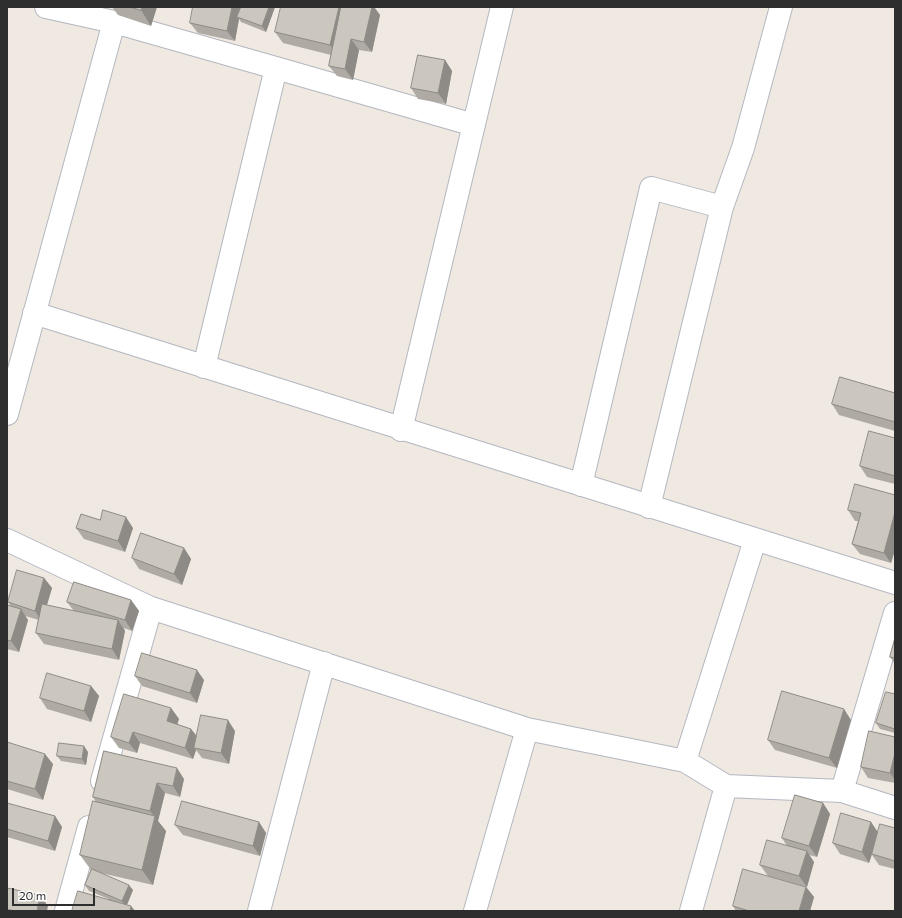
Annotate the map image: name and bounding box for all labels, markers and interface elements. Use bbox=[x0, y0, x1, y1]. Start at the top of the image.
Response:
scale bar bbox=[14, 880, 97, 906]
text: 20 m bbox=[19, 888, 46, 902]

